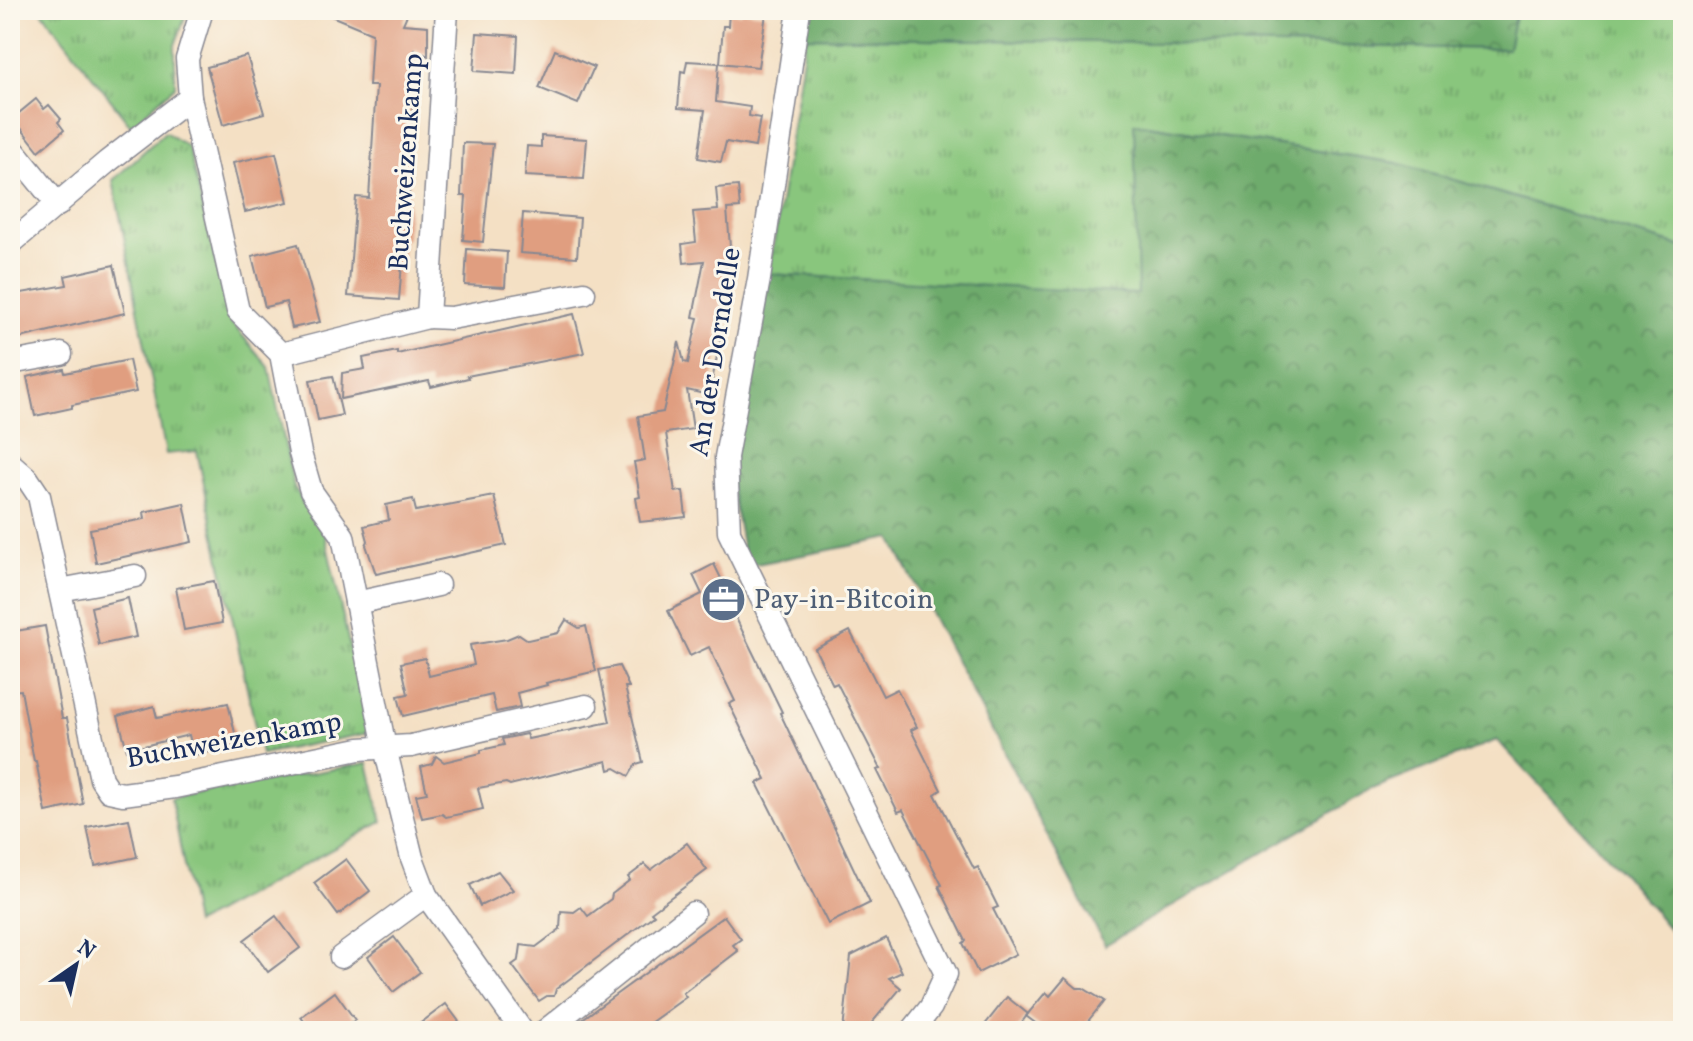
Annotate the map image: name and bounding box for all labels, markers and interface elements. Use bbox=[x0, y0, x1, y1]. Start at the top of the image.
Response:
street label: Buchweizenkamp bbox=[380, 52, 434, 272]
street label: An der Dorndelle bbox=[680, 245, 752, 459]
office icon: Pay-in-Bitcoin bbox=[699, 576, 747, 624]
place label: Pay-in-Bitcoin bbox=[754, 581, 933, 620]
street label: Buchweizenkamp bbox=[123, 703, 345, 779]
north arrow bbox=[36, 925, 116, 1005]
text: N bbox=[70, 933, 101, 968]

